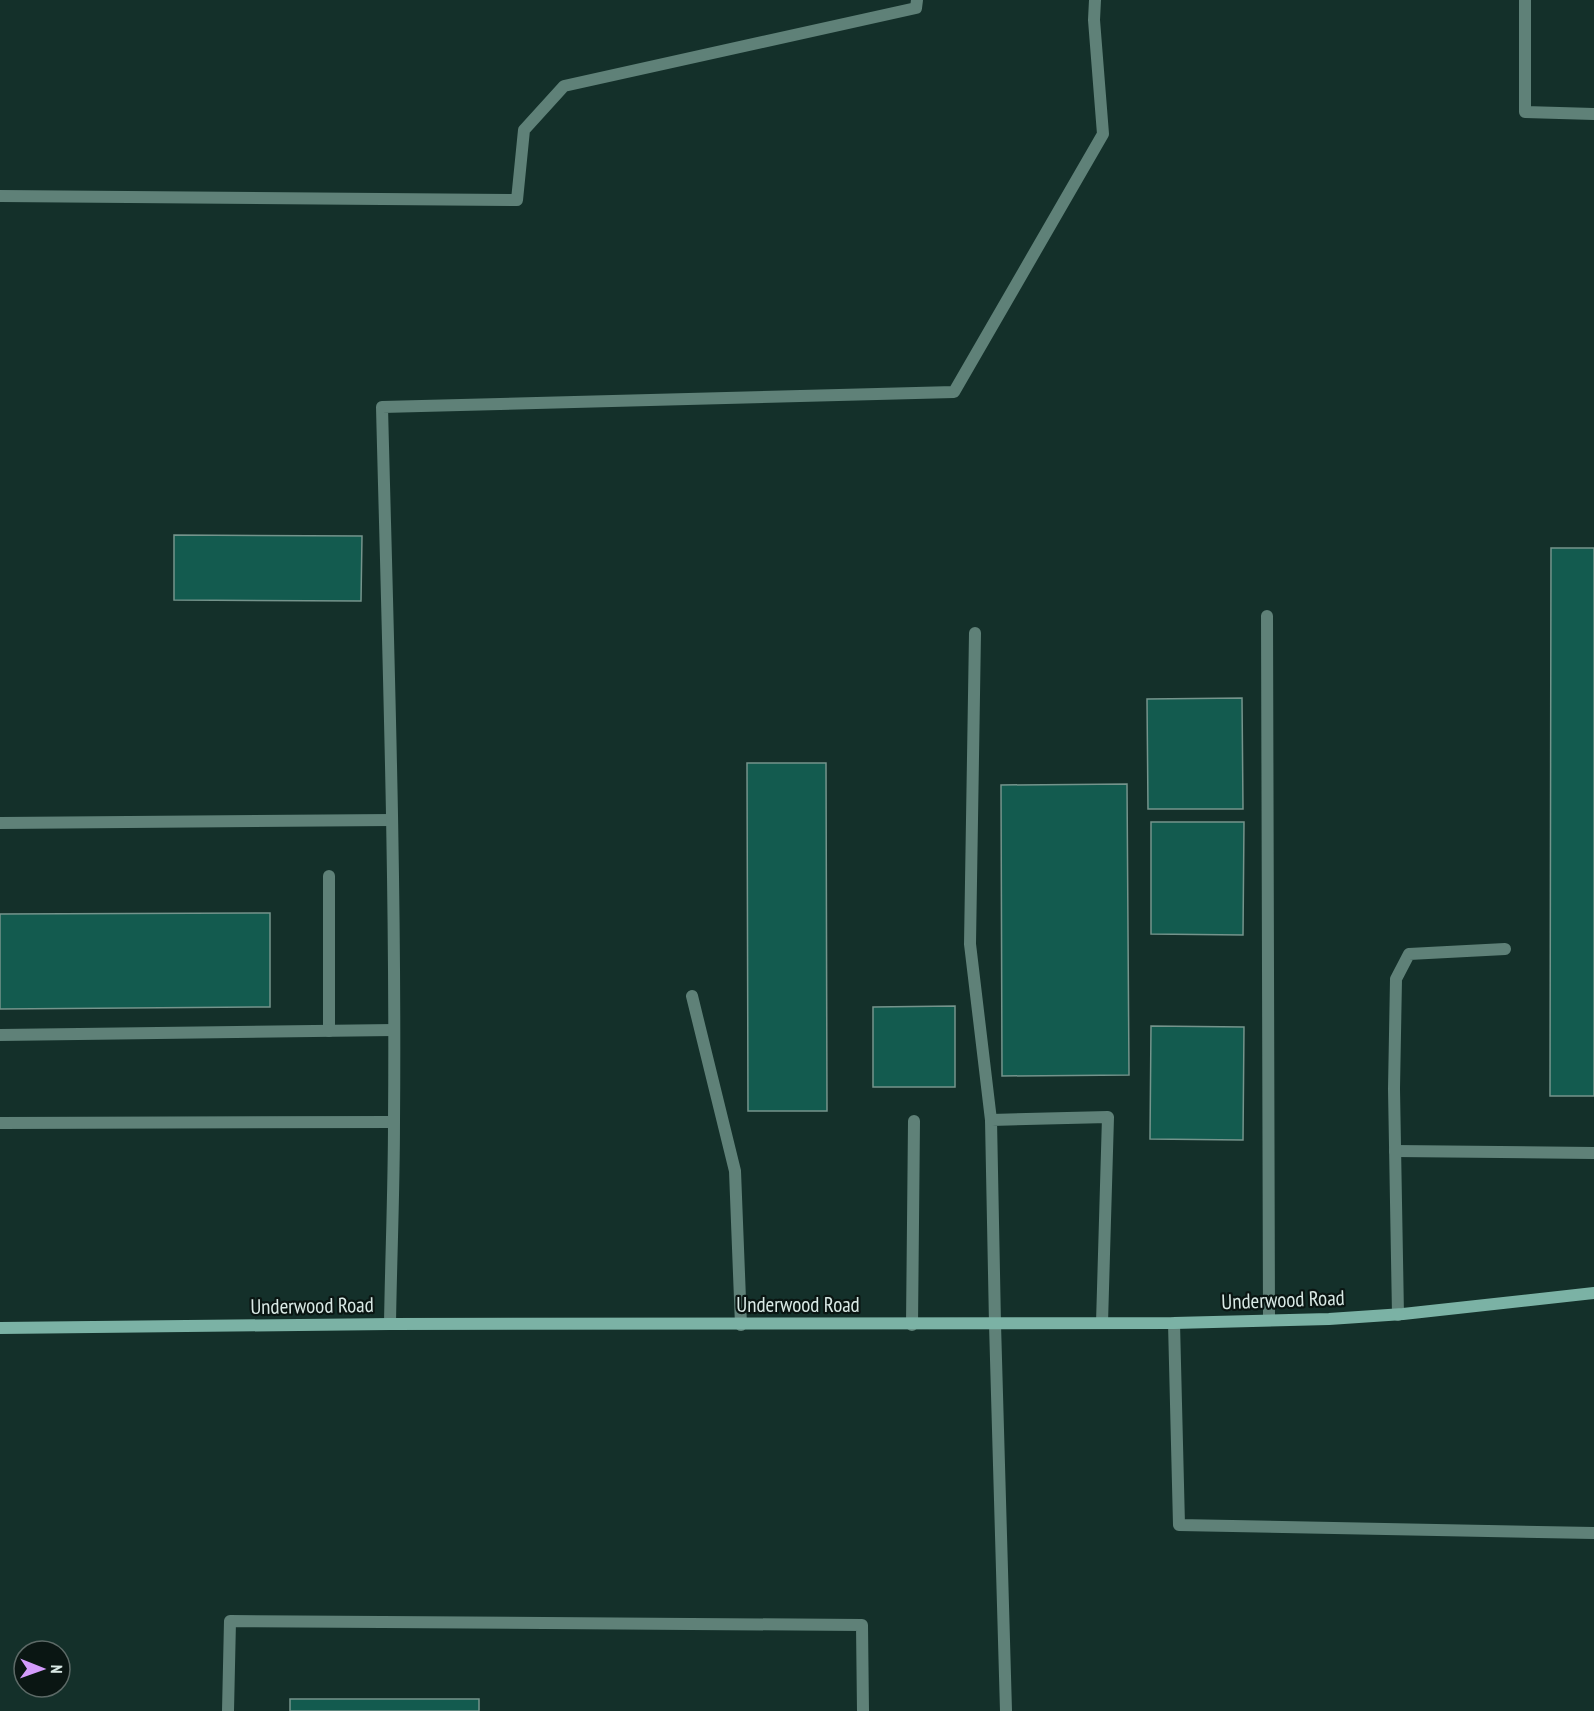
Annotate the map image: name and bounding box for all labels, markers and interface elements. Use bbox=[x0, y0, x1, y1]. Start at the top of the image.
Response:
street label: Underwood Road bbox=[1221, 1284, 1345, 1315]
street label: Underwood Road bbox=[250, 1291, 374, 1320]
street label: Underwood Road bbox=[736, 1291, 860, 1318]
north arrow bbox=[12, 1639, 72, 1699]
text: N bbox=[47, 1665, 67, 1674]

